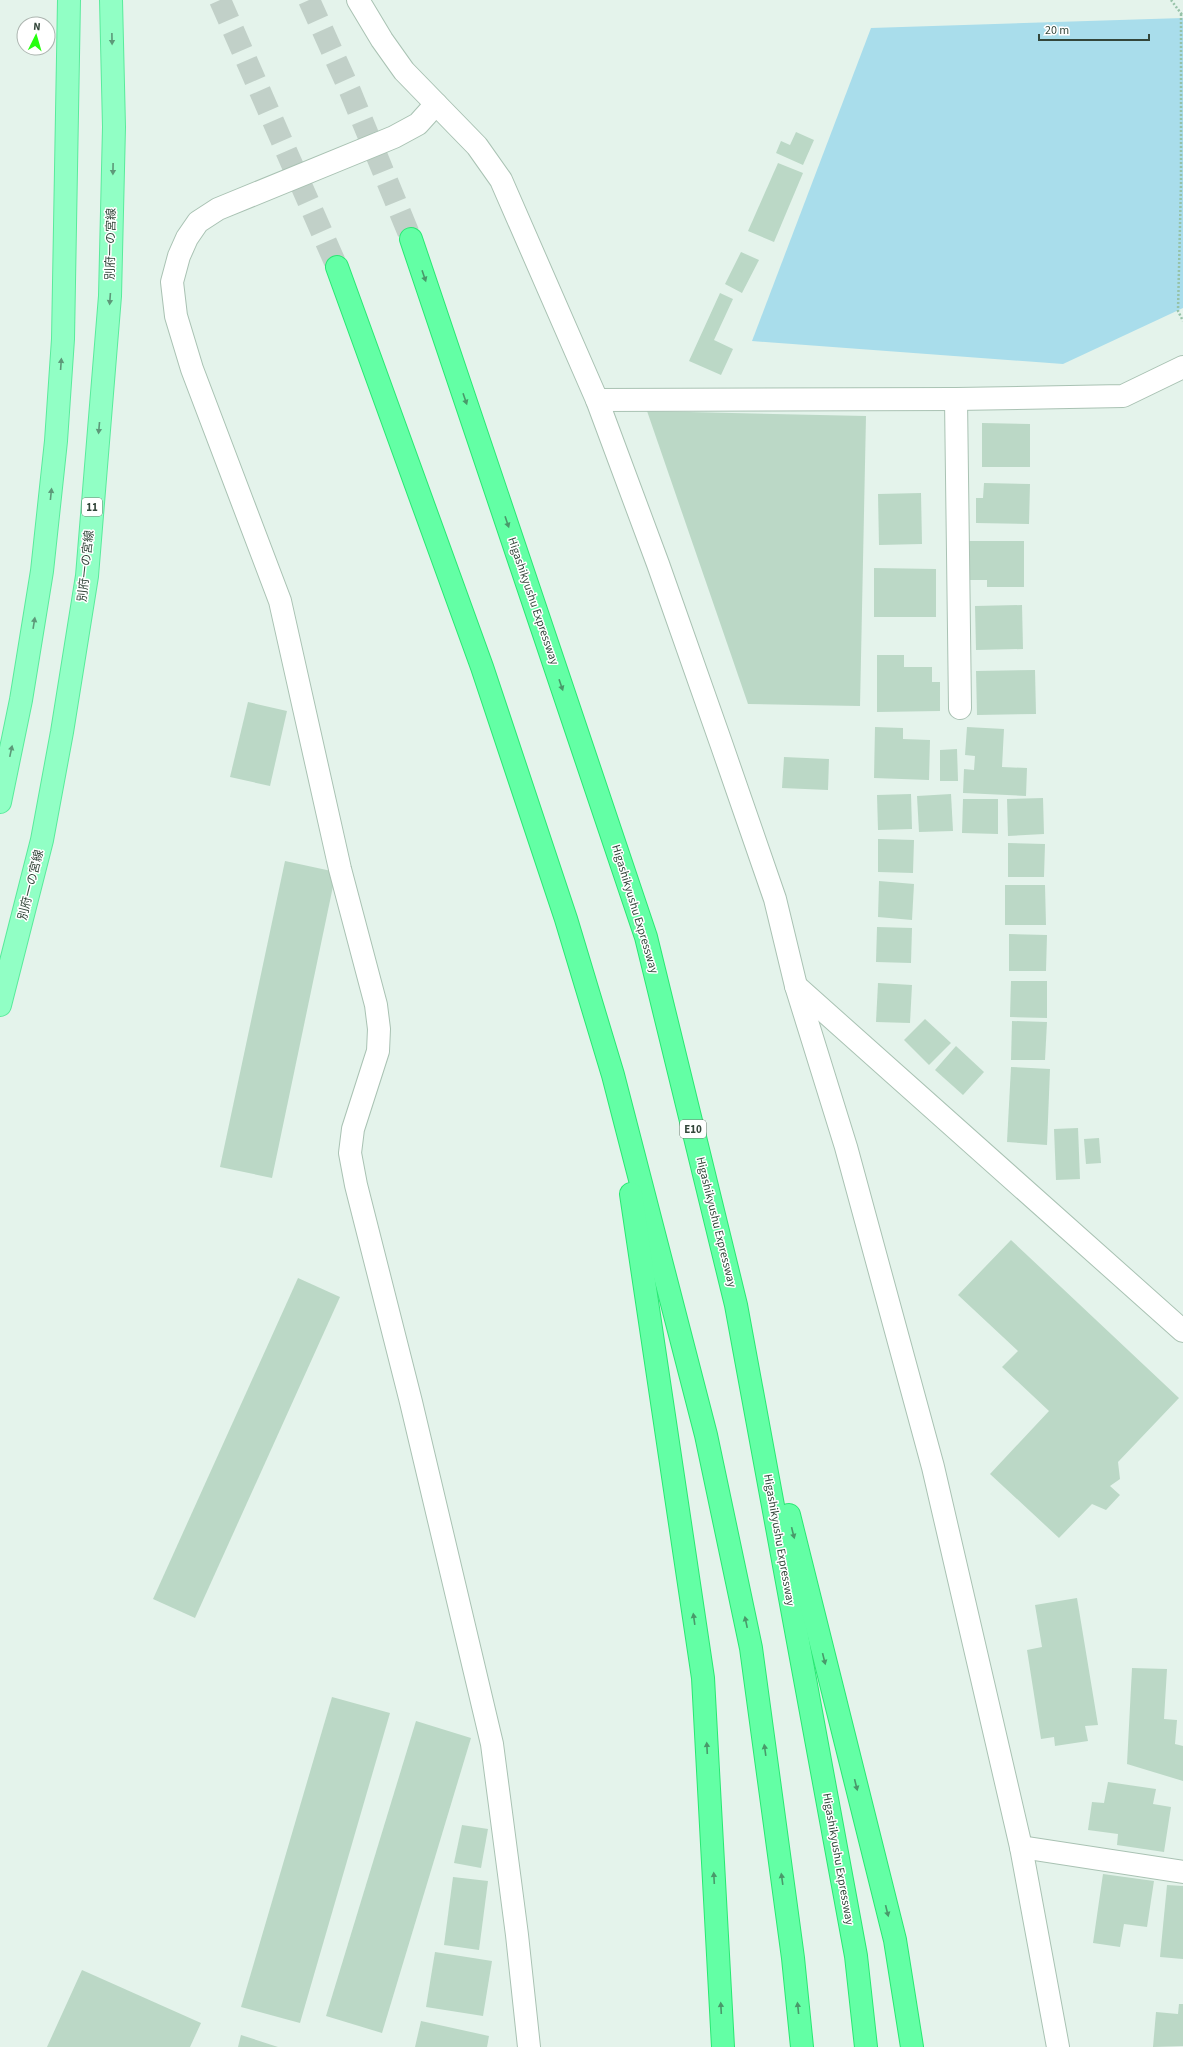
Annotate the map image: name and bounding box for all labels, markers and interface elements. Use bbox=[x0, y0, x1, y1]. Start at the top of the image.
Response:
north arrow bbox=[16, 16, 56, 56]
scale bar bbox=[1039, 16, 1149, 42]
text: N bbox=[33, 19, 41, 34]
text: 20 m bbox=[1045, 22, 1069, 39]
one-way arrow bbox=[109, 33, 115, 46]
one-way arrow bbox=[110, 163, 116, 176]
street label: 別府一の宮線 bbox=[102, 208, 120, 280]
one-way arrow bbox=[421, 270, 427, 282]
one-way arrow bbox=[106, 293, 113, 305]
one-way arrow bbox=[58, 358, 65, 370]
one-way arrow bbox=[462, 393, 468, 405]
one-way arrow bbox=[96, 422, 102, 435]
one-way arrow bbox=[47, 488, 54, 500]
road number: 11 bbox=[82, 498, 102, 516]
one-way arrow bbox=[504, 516, 510, 528]
street label: 別府一の宮線 bbox=[74, 529, 98, 603]
street label: Higashikyushu Expressway bbox=[503, 535, 563, 667]
one-way arrow bbox=[31, 617, 37, 629]
one-way arrow bbox=[559, 680, 565, 692]
one-way arrow bbox=[8, 744, 14, 757]
street label: Higashikyushu Expressway bbox=[607, 842, 663, 976]
street label: 別府一の宮線 bbox=[14, 848, 48, 922]
road number: E10 bbox=[680, 1120, 706, 1138]
street label: Higashikyushu Expressway bbox=[692, 1155, 741, 1289]
street label: Higashikyushu Expressway bbox=[759, 1473, 799, 1608]
one-way arrow bbox=[790, 1527, 796, 1539]
one-way arrow bbox=[691, 1613, 697, 1625]
one-way arrow bbox=[742, 1616, 748, 1628]
one-way arrow bbox=[822, 1653, 828, 1665]
one-way arrow bbox=[703, 1742, 710, 1754]
one-way arrow bbox=[762, 1744, 768, 1756]
one-way arrow bbox=[853, 1779, 859, 1791]
street label: Higashikyushu Expressway bbox=[818, 1792, 858, 1927]
one-way arrow bbox=[710, 1872, 717, 1884]
one-way arrow bbox=[779, 1873, 785, 1885]
one-way arrow bbox=[885, 1905, 891, 1917]
one-way arrow bbox=[717, 2002, 724, 2014]
one-way arrow bbox=[795, 2002, 801, 2014]

